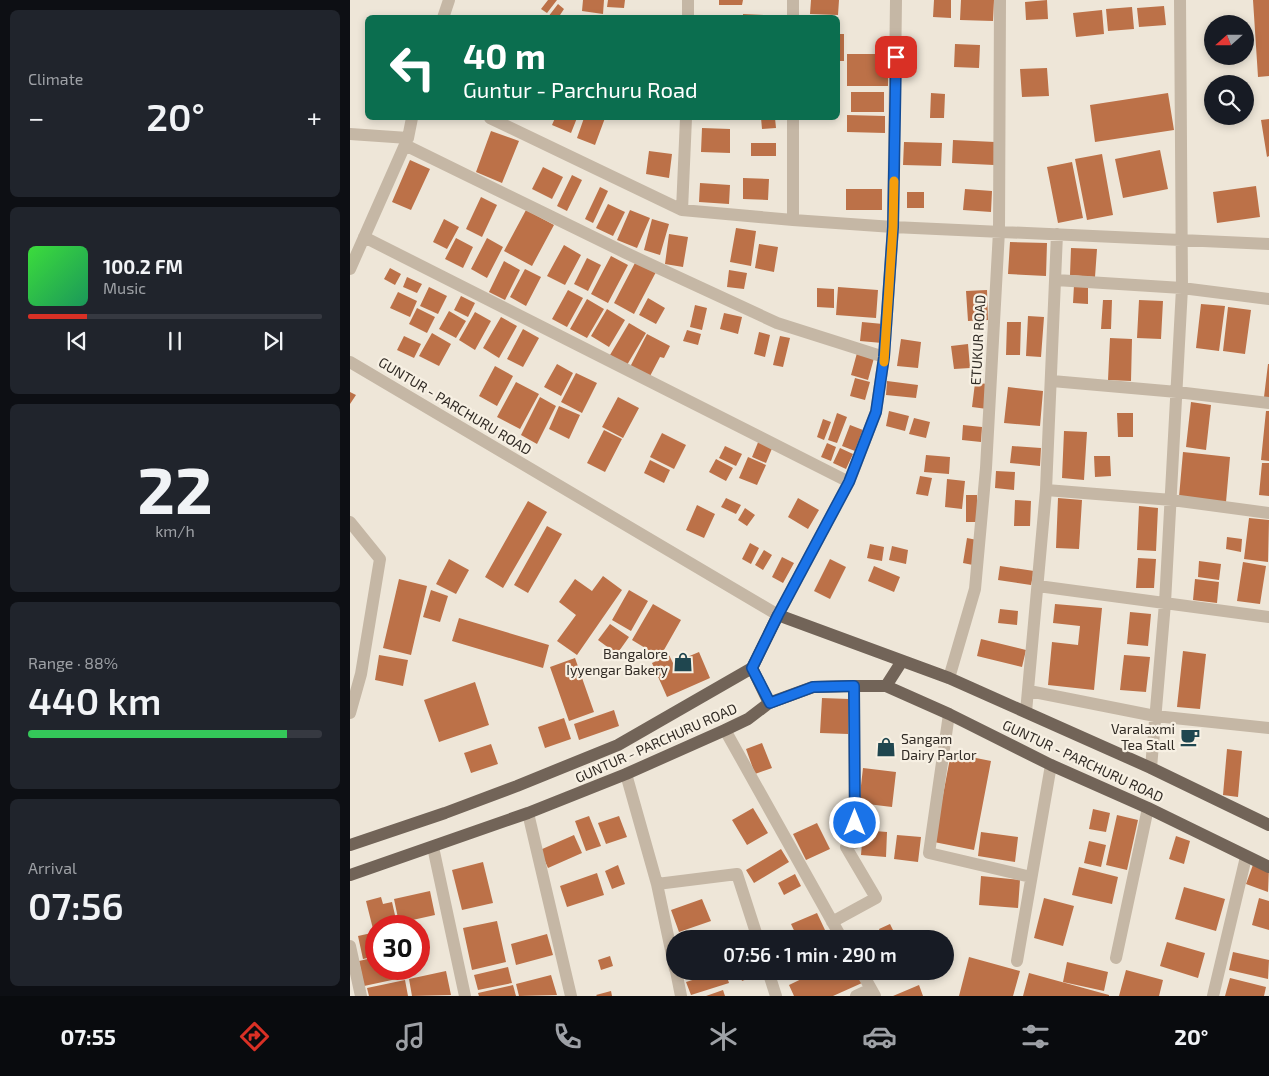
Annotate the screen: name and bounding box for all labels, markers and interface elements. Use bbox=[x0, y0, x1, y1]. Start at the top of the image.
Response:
north arrow bbox=[1204, 15, 1254, 65]
map controls bbox=[1204, 15, 1254, 125]
text: 40 m bbox=[463, 34, 546, 76]
icon: left bbox=[380, 35, 445, 100]
pin bbox=[875, 36, 917, 78]
icon: arrive bbox=[882, 43, 910, 71]
text: Climate bbox=[28, 69, 83, 88]
button: search bbox=[1204, 75, 1254, 125]
text: Guntur - Parchuru Road bbox=[463, 76, 698, 102]
text: 20° bbox=[146, 93, 205, 139]
text: − bbox=[28, 100, 44, 134]
text: + bbox=[307, 100, 322, 134]
text: 100.2 FM bbox=[103, 255, 183, 278]
text: Music bbox=[103, 278, 146, 297]
street label: ETUKUR ROAD bbox=[967, 294, 988, 386]
icon: previous bbox=[63, 327, 91, 355]
icon: pause bbox=[161, 327, 189, 355]
icon: next bbox=[259, 327, 287, 355]
street label: GUNTUR - PARCHURU ROAD bbox=[376, 353, 535, 458]
text: 22 bbox=[137, 449, 213, 527]
text: km/h bbox=[155, 521, 195, 540]
place label: Bangalore Iyyengar Bakery bbox=[566, 645, 669, 678]
shop icon: Bangalore Iyyengar Bakery bbox=[672, 651, 694, 673]
text: Range · 88% bbox=[28, 653, 118, 672]
text: 440 km bbox=[28, 677, 161, 723]
street label: GUNTUR - PARCHURU ROAD bbox=[572, 699, 739, 786]
street label: GUNTUR - PARCHURU ROAD bbox=[1000, 716, 1166, 805]
place label: Varalaxmi Tea Stall bbox=[1111, 720, 1176, 753]
cafe icon: Varalaxmi Tea Stall bbox=[1179, 726, 1201, 748]
place label: Sangam Dairy Parlor bbox=[901, 730, 977, 763]
shop icon: Sangam Dairy Parlor bbox=[875, 736, 897, 758]
position arrow bbox=[828, 796, 880, 848]
text: Arrival bbox=[28, 858, 77, 877]
text: 07:56 bbox=[28, 882, 124, 928]
speed limit sign: 30 bbox=[365, 915, 430, 980]
text: 07:56 · 1 min · 290 m bbox=[723, 943, 897, 966]
icon: directions bbox=[237, 1019, 272, 1054]
icon: music bbox=[393, 1019, 428, 1054]
icon: phone bbox=[550, 1019, 585, 1054]
icon: climate bbox=[706, 1019, 741, 1054]
icon: car bbox=[862, 1019, 897, 1054]
icon: filters bbox=[1018, 1019, 1053, 1054]
text: 07:55 bbox=[61, 1023, 116, 1049]
text: 20° bbox=[1174, 1023, 1208, 1049]

